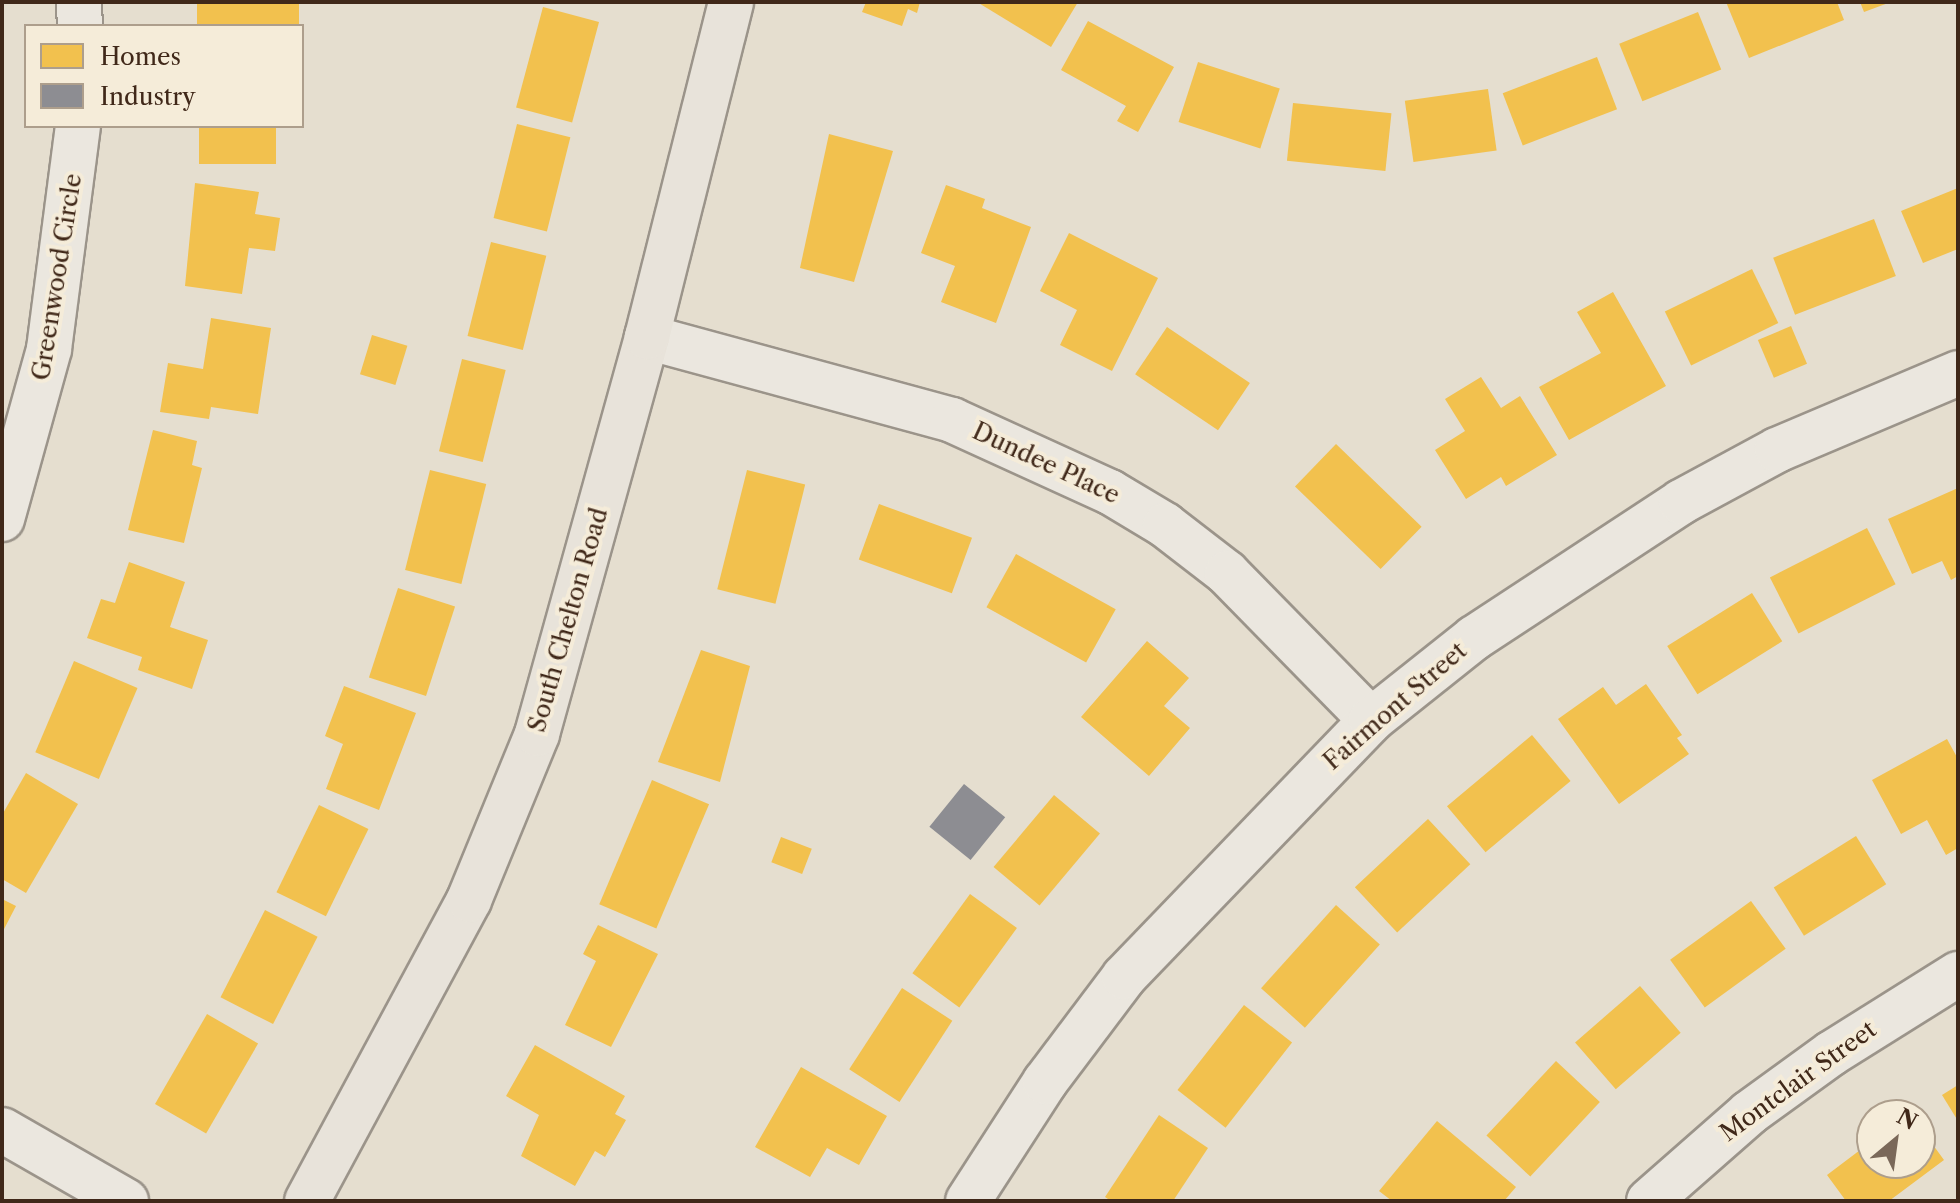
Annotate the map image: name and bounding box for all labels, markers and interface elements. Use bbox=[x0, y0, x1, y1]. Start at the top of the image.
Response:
legend bbox=[24, 24, 304, 128]
text: Homes bbox=[100, 42, 181, 71]
text: Industry bbox=[100, 82, 196, 111]
street label: Greenwood Circle bbox=[26, 172, 88, 382]
street label: Dundee Place bbox=[968, 416, 1124, 510]
street label: South Chelton Road bbox=[522, 505, 614, 735]
street label: Fairmont Street bbox=[1318, 636, 1472, 776]
street label: Montclair Street bbox=[1714, 1015, 1882, 1147]
north arrow bbox=[1856, 1099, 1936, 1179]
text: N bbox=[1892, 1103, 1922, 1136]

